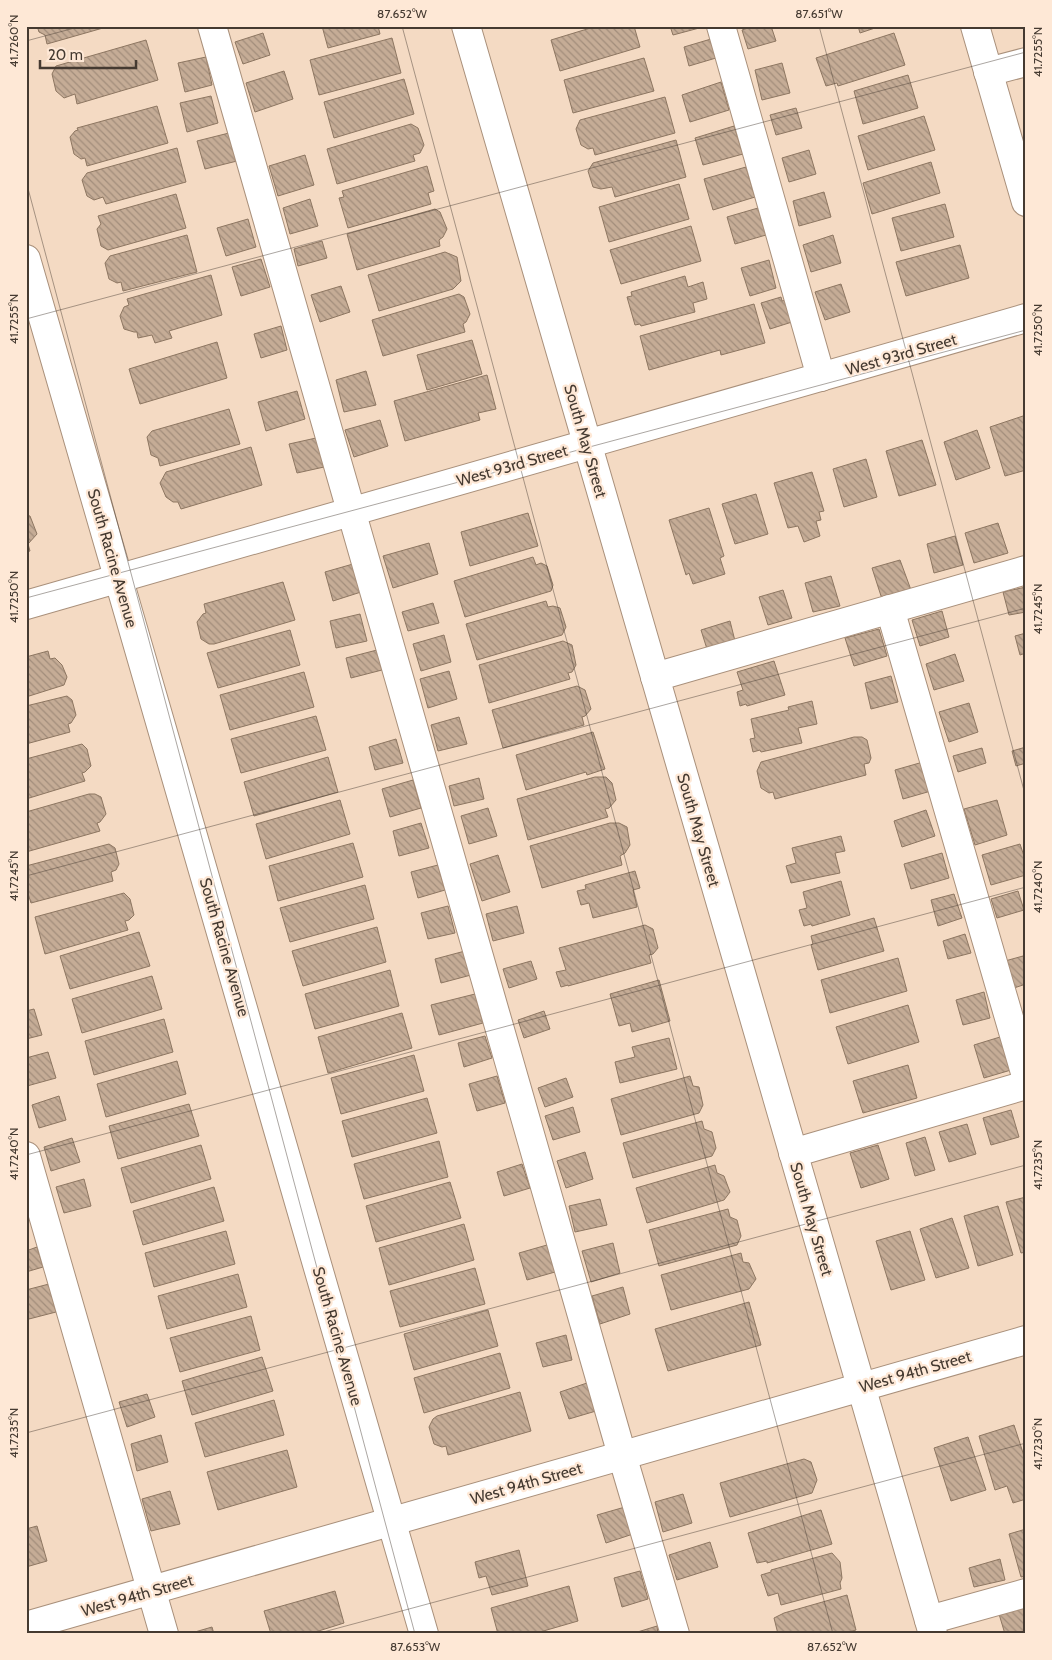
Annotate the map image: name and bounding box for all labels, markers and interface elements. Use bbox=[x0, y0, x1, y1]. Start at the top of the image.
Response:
text: 87.652°W bbox=[377, 6, 428, 21]
text: 87.651°W bbox=[795, 6, 843, 21]
text: 41.7260°N bbox=[6, 15, 21, 67]
text: 41.7255°N bbox=[1030, 27, 1045, 77]
scale bar bbox=[40, 38, 136, 70]
text: 20 m bbox=[48, 46, 83, 64]
text: 41.7255°N bbox=[6, 294, 21, 344]
text: 41.7250°N bbox=[1030, 304, 1045, 356]
street label: West 93rd Street bbox=[843, 329, 959, 379]
street label: South May Street bbox=[560, 382, 611, 501]
street label: West 93rd Street bbox=[454, 440, 570, 490]
street label: South Racine Avenue bbox=[84, 487, 141, 630]
text: 41.7250°N bbox=[6, 571, 21, 623]
text: 41.7245°N bbox=[1030, 583, 1045, 635]
street label: South May Street bbox=[673, 771, 724, 890]
text: 41.7245°N bbox=[6, 850, 21, 902]
text: 41.7240°N bbox=[1030, 861, 1045, 913]
street label: South Racine Avenue bbox=[196, 876, 253, 1019]
text: 41.7240°N bbox=[6, 1128, 21, 1180]
text: 41.7235°N bbox=[1030, 1140, 1045, 1190]
street label: South May Street bbox=[786, 1160, 837, 1279]
street label: South Racine Avenue bbox=[309, 1265, 366, 1408]
street label: West 94th Street bbox=[857, 1346, 974, 1397]
text: 41.7235°N bbox=[6, 1408, 21, 1458]
text: 41.7230°N bbox=[1030, 1418, 1045, 1470]
street label: West 94th Street bbox=[468, 1458, 585, 1509]
street label: West 94th Street bbox=[79, 1570, 196, 1621]
text: 87.653°W bbox=[390, 1639, 441, 1654]
text: 87.652°W bbox=[807, 1639, 858, 1654]

